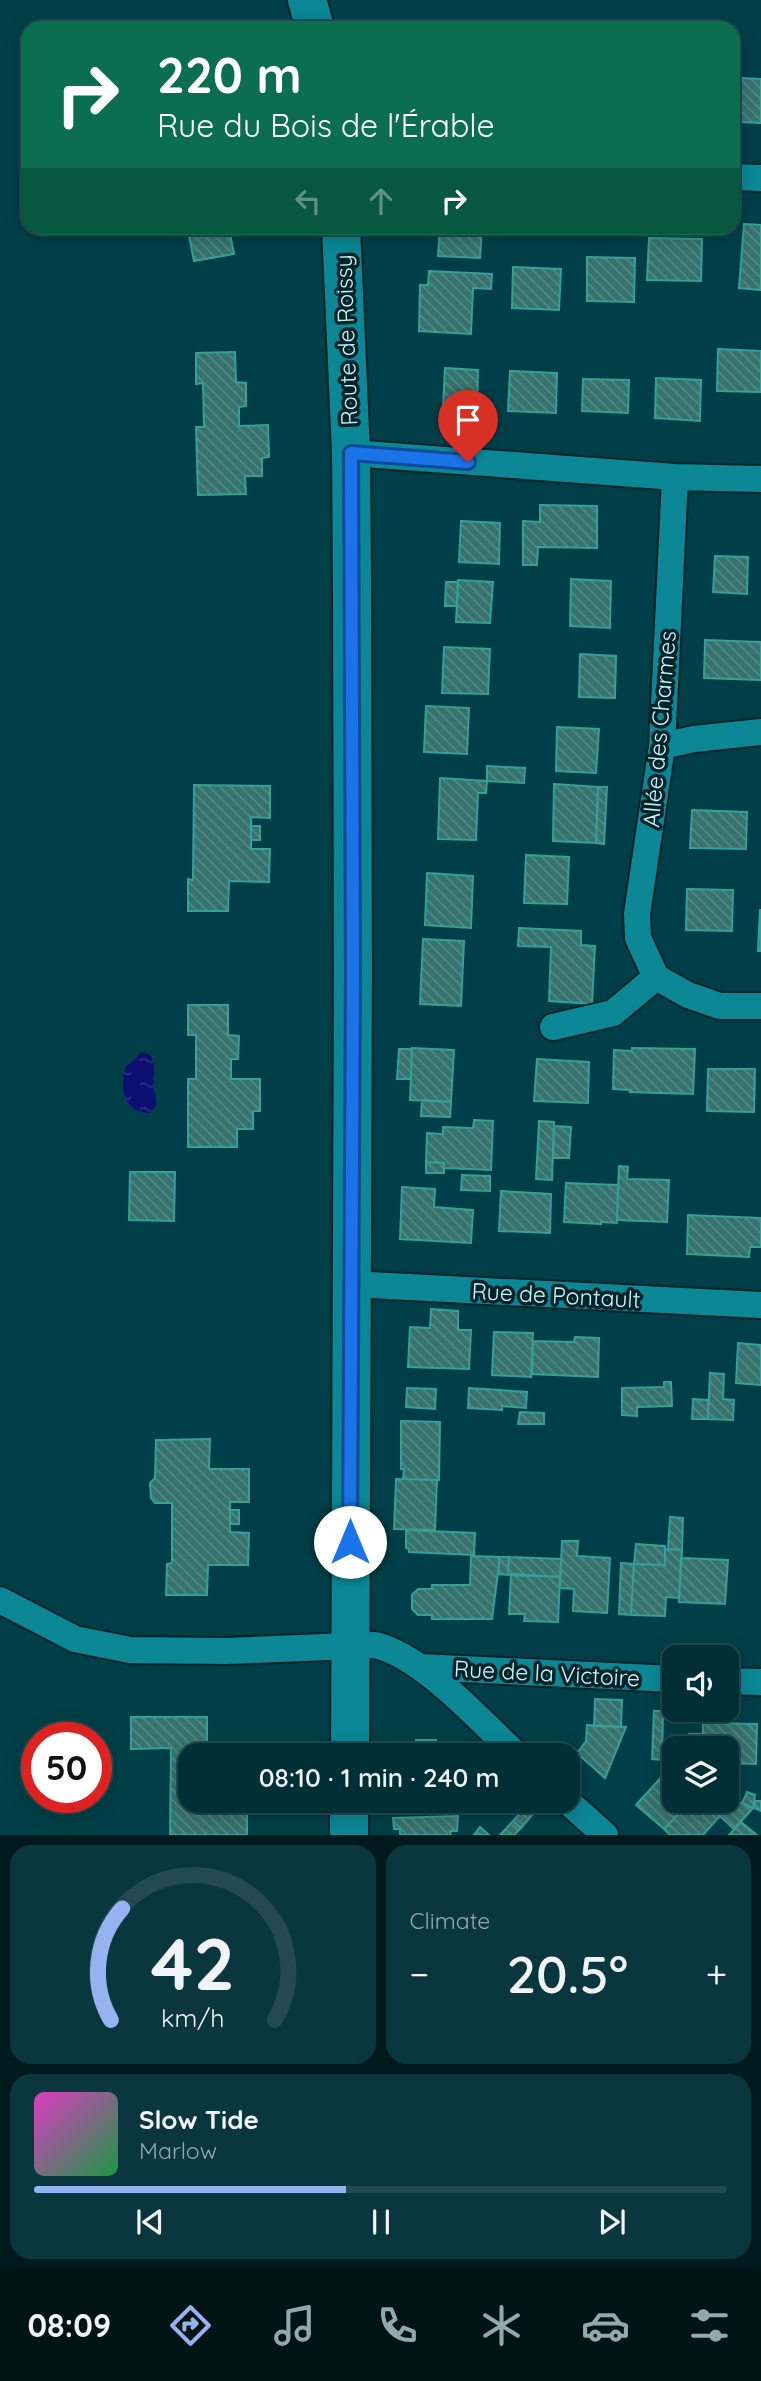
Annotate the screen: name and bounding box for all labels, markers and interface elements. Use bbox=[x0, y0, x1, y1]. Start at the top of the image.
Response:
text: 220 m bbox=[157, 44, 302, 105]
icon: right bbox=[42, 49, 133, 140]
text: Rue du Bois de l'Érable bbox=[157, 105, 494, 145]
icon: left bbox=[289, 182, 327, 220]
icon: ahead bbox=[362, 182, 400, 220]
icon: right bbox=[435, 182, 473, 220]
street label: Route de Roissy bbox=[329, 254, 363, 426]
pin bbox=[438, 390, 498, 462]
icon: arrive bbox=[449, 401, 487, 439]
street label: Allée des Charmes bbox=[636, 630, 682, 828]
street label: Rue de Pontault bbox=[471, 1276, 641, 1314]
position arrow bbox=[313, 1505, 387, 1579]
map controls bbox=[662, 1645, 739, 1813]
button: sound bbox=[662, 1645, 739, 1722]
street label: Rue de la Victoire bbox=[453, 1654, 641, 1692]
speed limit sign: 50 bbox=[21, 1722, 112, 1813]
button: layers bbox=[662, 1736, 739, 1813]
text: 08:10 · 1 min · 240 m bbox=[259, 1761, 499, 1794]
text: Climate bbox=[410, 1906, 490, 1935]
text: 42 bbox=[151, 1918, 235, 2009]
text: 20.5° bbox=[507, 1941, 628, 2006]
text: − bbox=[410, 1950, 429, 1998]
text: + bbox=[706, 1950, 727, 1998]
text: km/h bbox=[161, 2002, 224, 2033]
text: Slow Tide bbox=[139, 2103, 259, 2136]
text: Marlow bbox=[139, 2136, 217, 2165]
icon: previous bbox=[131, 2203, 169, 2241]
icon: pause bbox=[362, 2203, 400, 2241]
icon: next bbox=[593, 2203, 631, 2241]
icon: directions bbox=[166, 2301, 215, 2350]
icon: music bbox=[270, 2301, 319, 2350]
icon: phone bbox=[373, 2301, 422, 2350]
icon: climate bbox=[477, 2301, 526, 2350]
icon: car bbox=[581, 2301, 630, 2350]
icon: filters bbox=[685, 2301, 734, 2350]
text: 08:09 bbox=[27, 2305, 111, 2345]

